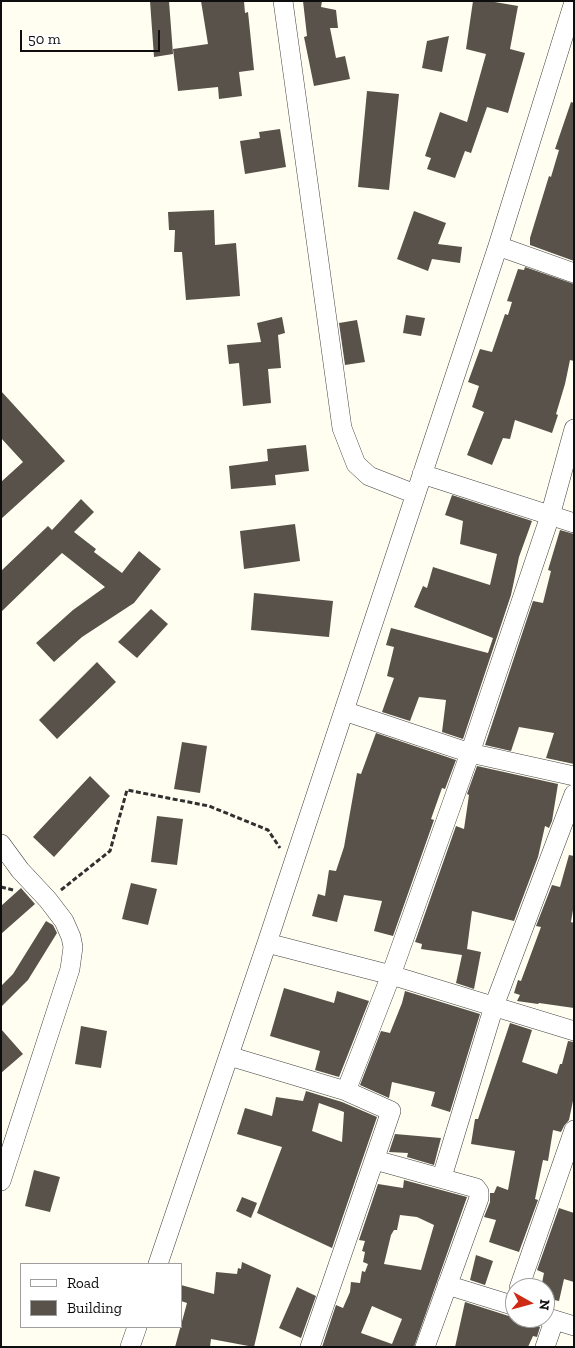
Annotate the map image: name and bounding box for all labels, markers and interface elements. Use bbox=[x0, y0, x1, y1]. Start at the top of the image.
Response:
scale bar bbox=[22, 20, 162, 52]
text: 50 m bbox=[28, 30, 61, 48]
legend bbox=[20, 1263, 182, 1328]
text: Road bbox=[67, 1274, 99, 1292]
north arrow bbox=[505, 1278, 555, 1328]
text: N bbox=[535, 1298, 553, 1311]
text: Building bbox=[67, 1299, 122, 1317]

